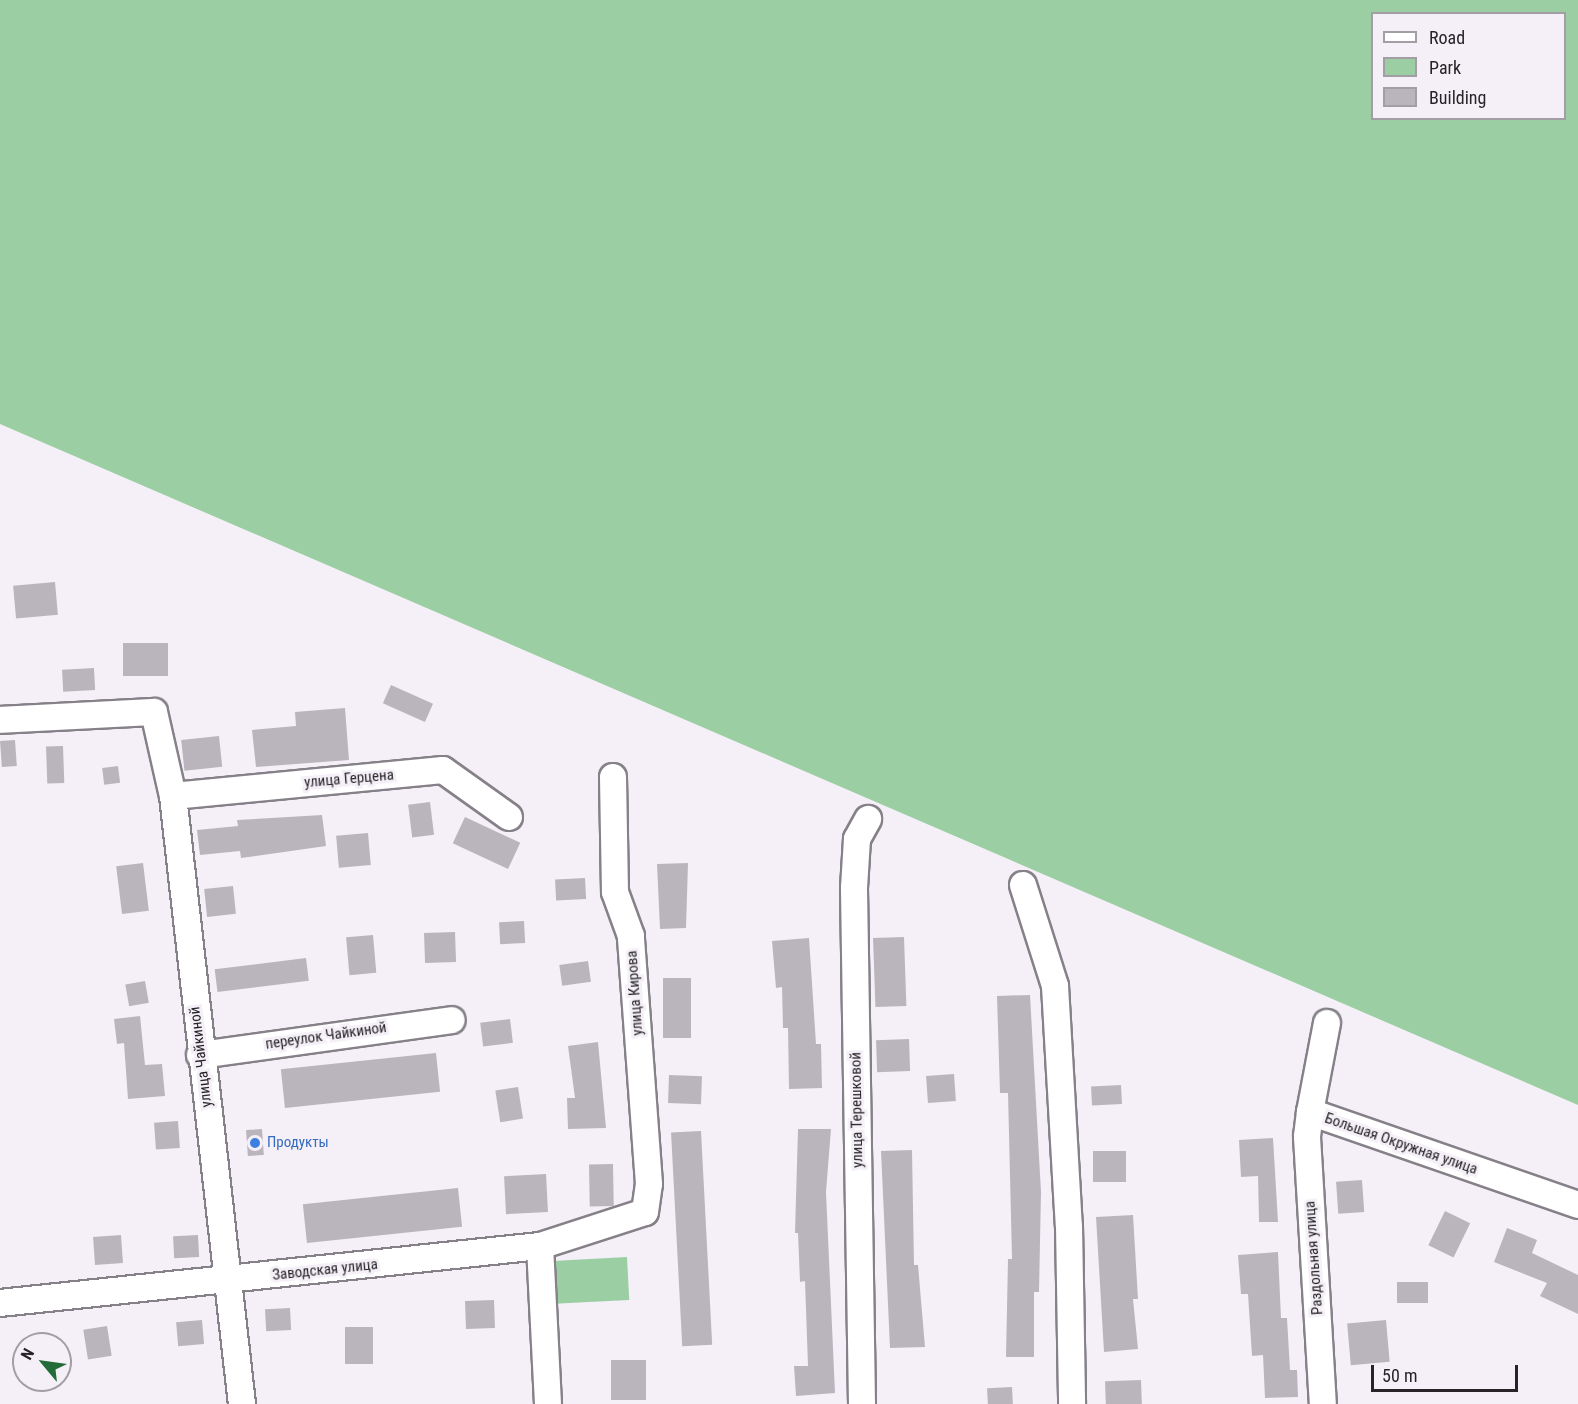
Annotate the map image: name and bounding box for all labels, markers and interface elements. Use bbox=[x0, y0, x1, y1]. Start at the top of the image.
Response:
legend bbox=[1371, 12, 1566, 120]
text: Road bbox=[1429, 27, 1465, 48]
text: Park bbox=[1429, 57, 1461, 78]
text: Building bbox=[1429, 87, 1486, 108]
street label: улица Герцена bbox=[303, 766, 395, 792]
street label: улица Кирова bbox=[623, 950, 647, 1036]
street label: улица Чайкиной bbox=[186, 1006, 216, 1108]
street label: переулок Чайкиной bbox=[264, 1019, 388, 1053]
street label: улица Терешковой bbox=[847, 1052, 867, 1168]
street label: Большая Окружная улица bbox=[1322, 1109, 1480, 1179]
place label: Продукты bbox=[267, 1134, 329, 1152]
marker: Продукты bbox=[248, 1136, 262, 1150]
street label: Раздольная улица bbox=[1301, 1200, 1327, 1316]
street label: Заводская улица bbox=[271, 1256, 379, 1284]
north arrow bbox=[12, 1332, 72, 1392]
text: N bbox=[17, 1345, 38, 1363]
scale bar bbox=[1374, 1353, 1521, 1391]
text: 50 m bbox=[1382, 1365, 1417, 1386]

